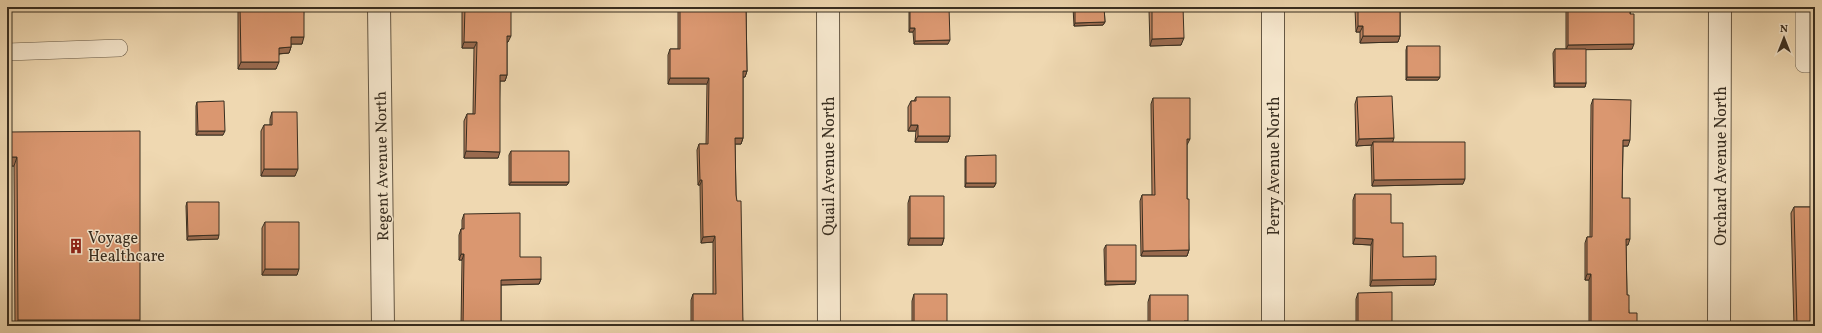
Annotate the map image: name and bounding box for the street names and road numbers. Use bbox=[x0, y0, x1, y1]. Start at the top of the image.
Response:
street label: Orchard Avenue North bbox=[1711, 86, 1733, 246]
street label: Regent Avenue North bbox=[371, 91, 395, 241]
street label: Quail Avenue North bbox=[819, 96, 841, 236]
street label: Perry Avenue North bbox=[1264, 96, 1286, 236]

